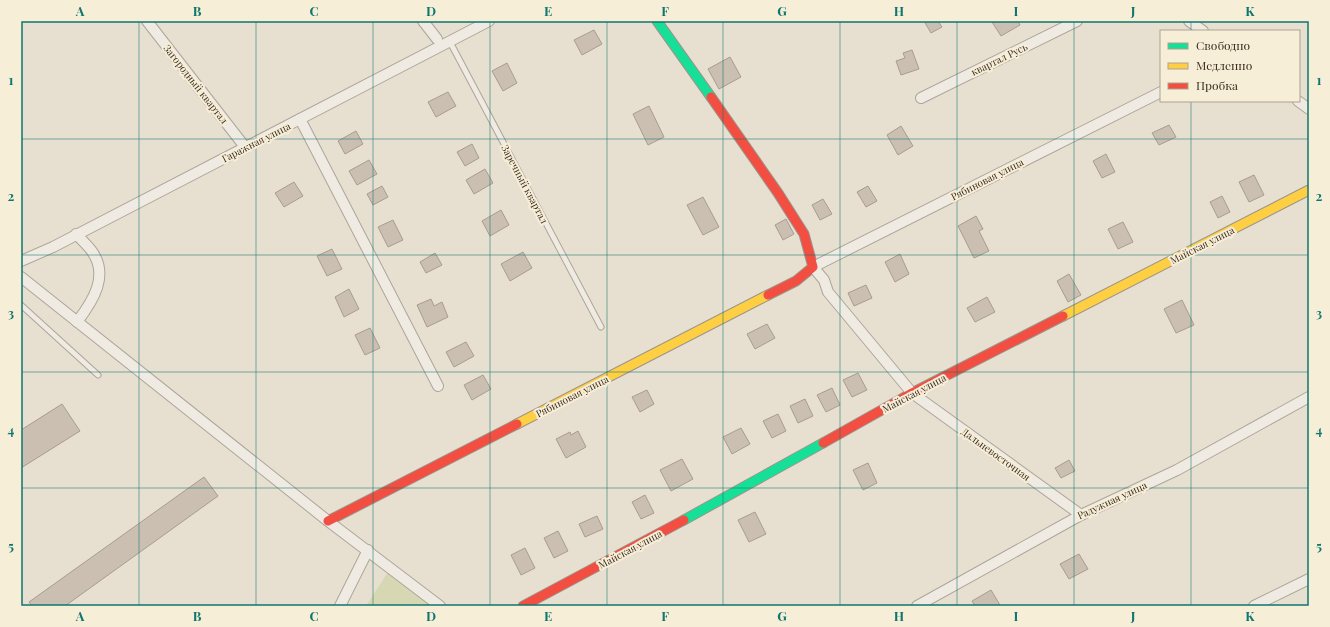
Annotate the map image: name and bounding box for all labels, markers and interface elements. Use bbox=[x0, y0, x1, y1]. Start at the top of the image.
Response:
text: A bbox=[75, 2, 85, 19]
text: B bbox=[193, 2, 202, 19]
text: C bbox=[309, 2, 319, 19]
text: D bbox=[426, 2, 436, 19]
text: E bbox=[544, 2, 552, 19]
text: F bbox=[661, 2, 669, 19]
text: G bbox=[777, 2, 787, 19]
text: H bbox=[894, 2, 904, 19]
text: I bbox=[1014, 2, 1019, 19]
text: J bbox=[1130, 2, 1136, 19]
text: K bbox=[1245, 2, 1255, 19]
legend bbox=[1160, 30, 1300, 102]
text: Свободно bbox=[1196, 37, 1251, 53]
street label: квартал Русь bbox=[968, 39, 1030, 79]
street label: Загородный квартал bbox=[161, 41, 232, 127]
text: Медленно bbox=[1196, 57, 1253, 73]
text: 1 bbox=[9, 71, 14, 88]
text: 1 bbox=[1317, 71, 1322, 88]
text: Пробка bbox=[1196, 77, 1238, 93]
street label: Гаражная улица bbox=[219, 119, 293, 165]
street label: Заречный квартал bbox=[498, 142, 552, 226]
street label: Рябиновая улица bbox=[948, 155, 1026, 203]
text: 2 bbox=[8, 187, 15, 204]
text: 2 bbox=[1316, 187, 1323, 204]
street label: Майская улица bbox=[1167, 223, 1237, 267]
text: 3 bbox=[8, 304, 14, 321]
text: 3 bbox=[1316, 304, 1322, 321]
street label: Майская улица bbox=[880, 370, 948, 416]
street label: Рябиновая улица bbox=[533, 372, 611, 420]
text: 4 bbox=[8, 421, 15, 438]
text: 4 bbox=[1316, 421, 1323, 438]
street label: Дальневосточная bbox=[959, 424, 1034, 484]
street label: Радужная улица bbox=[1075, 478, 1149, 522]
street label: Майская улица bbox=[596, 526, 664, 572]
text: 5 bbox=[8, 537, 14, 554]
text: 5 bbox=[1316, 537, 1322, 554]
text: A bbox=[75, 607, 85, 624]
text: B bbox=[193, 607, 202, 624]
text: C bbox=[309, 607, 319, 624]
text: D bbox=[426, 607, 436, 624]
text: E bbox=[544, 607, 552, 624]
text: F bbox=[661, 607, 669, 624]
text: G bbox=[777, 607, 787, 624]
text: H bbox=[894, 607, 904, 624]
text: I bbox=[1014, 607, 1019, 624]
text: J bbox=[1130, 607, 1136, 624]
text: K bbox=[1245, 607, 1255, 624]

